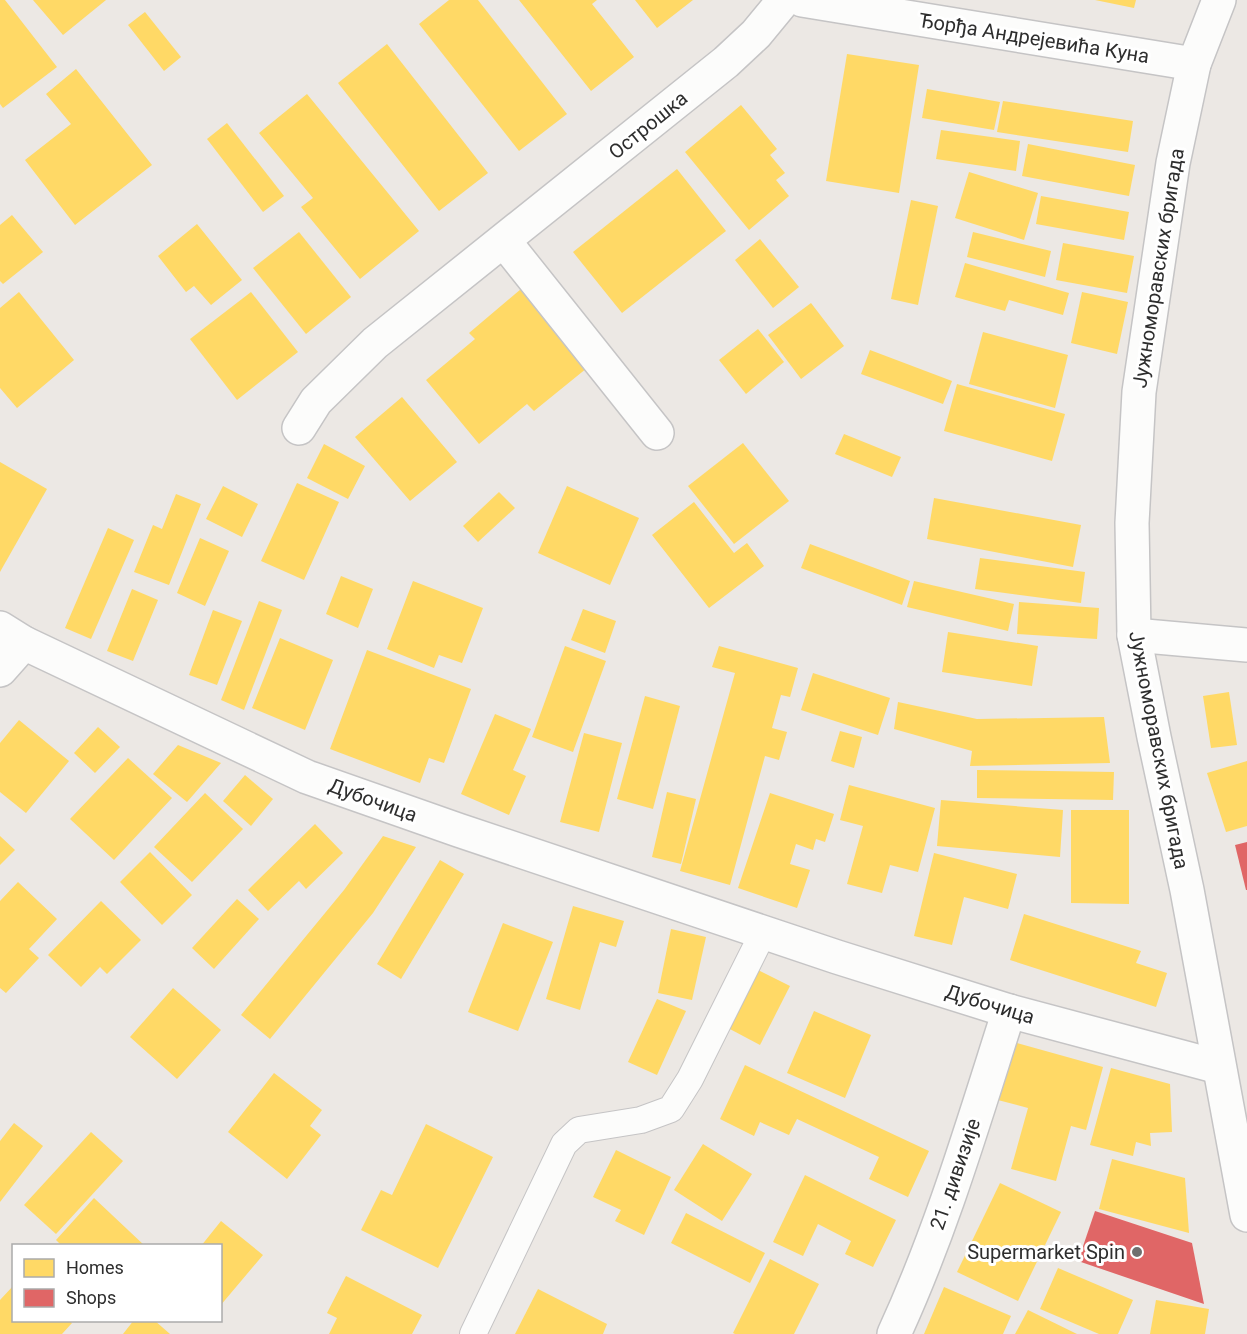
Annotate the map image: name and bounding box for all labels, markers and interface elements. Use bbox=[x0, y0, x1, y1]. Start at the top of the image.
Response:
street label: Ђорђа Андрејевића Куна bbox=[917, 8, 1151, 68]
street label: Острошка bbox=[604, 86, 692, 164]
street label: Јужноморавских бригада bbox=[1127, 147, 1189, 389]
street label: Јужноморавских бригада bbox=[1124, 629, 1194, 871]
street label: Дубочица bbox=[326, 773, 420, 827]
street label: Дубочица bbox=[942, 979, 1038, 1029]
street label: 21. дивизије bbox=[925, 1115, 985, 1233]
place label: Supermarket Spin bbox=[967, 1240, 1125, 1264]
legend bbox=[12, 1244, 222, 1322]
marker: Supermarket Spin bbox=[1130, 1245, 1144, 1259]
text: Homes bbox=[66, 1257, 124, 1278]
text: Shops bbox=[66, 1287, 116, 1308]

